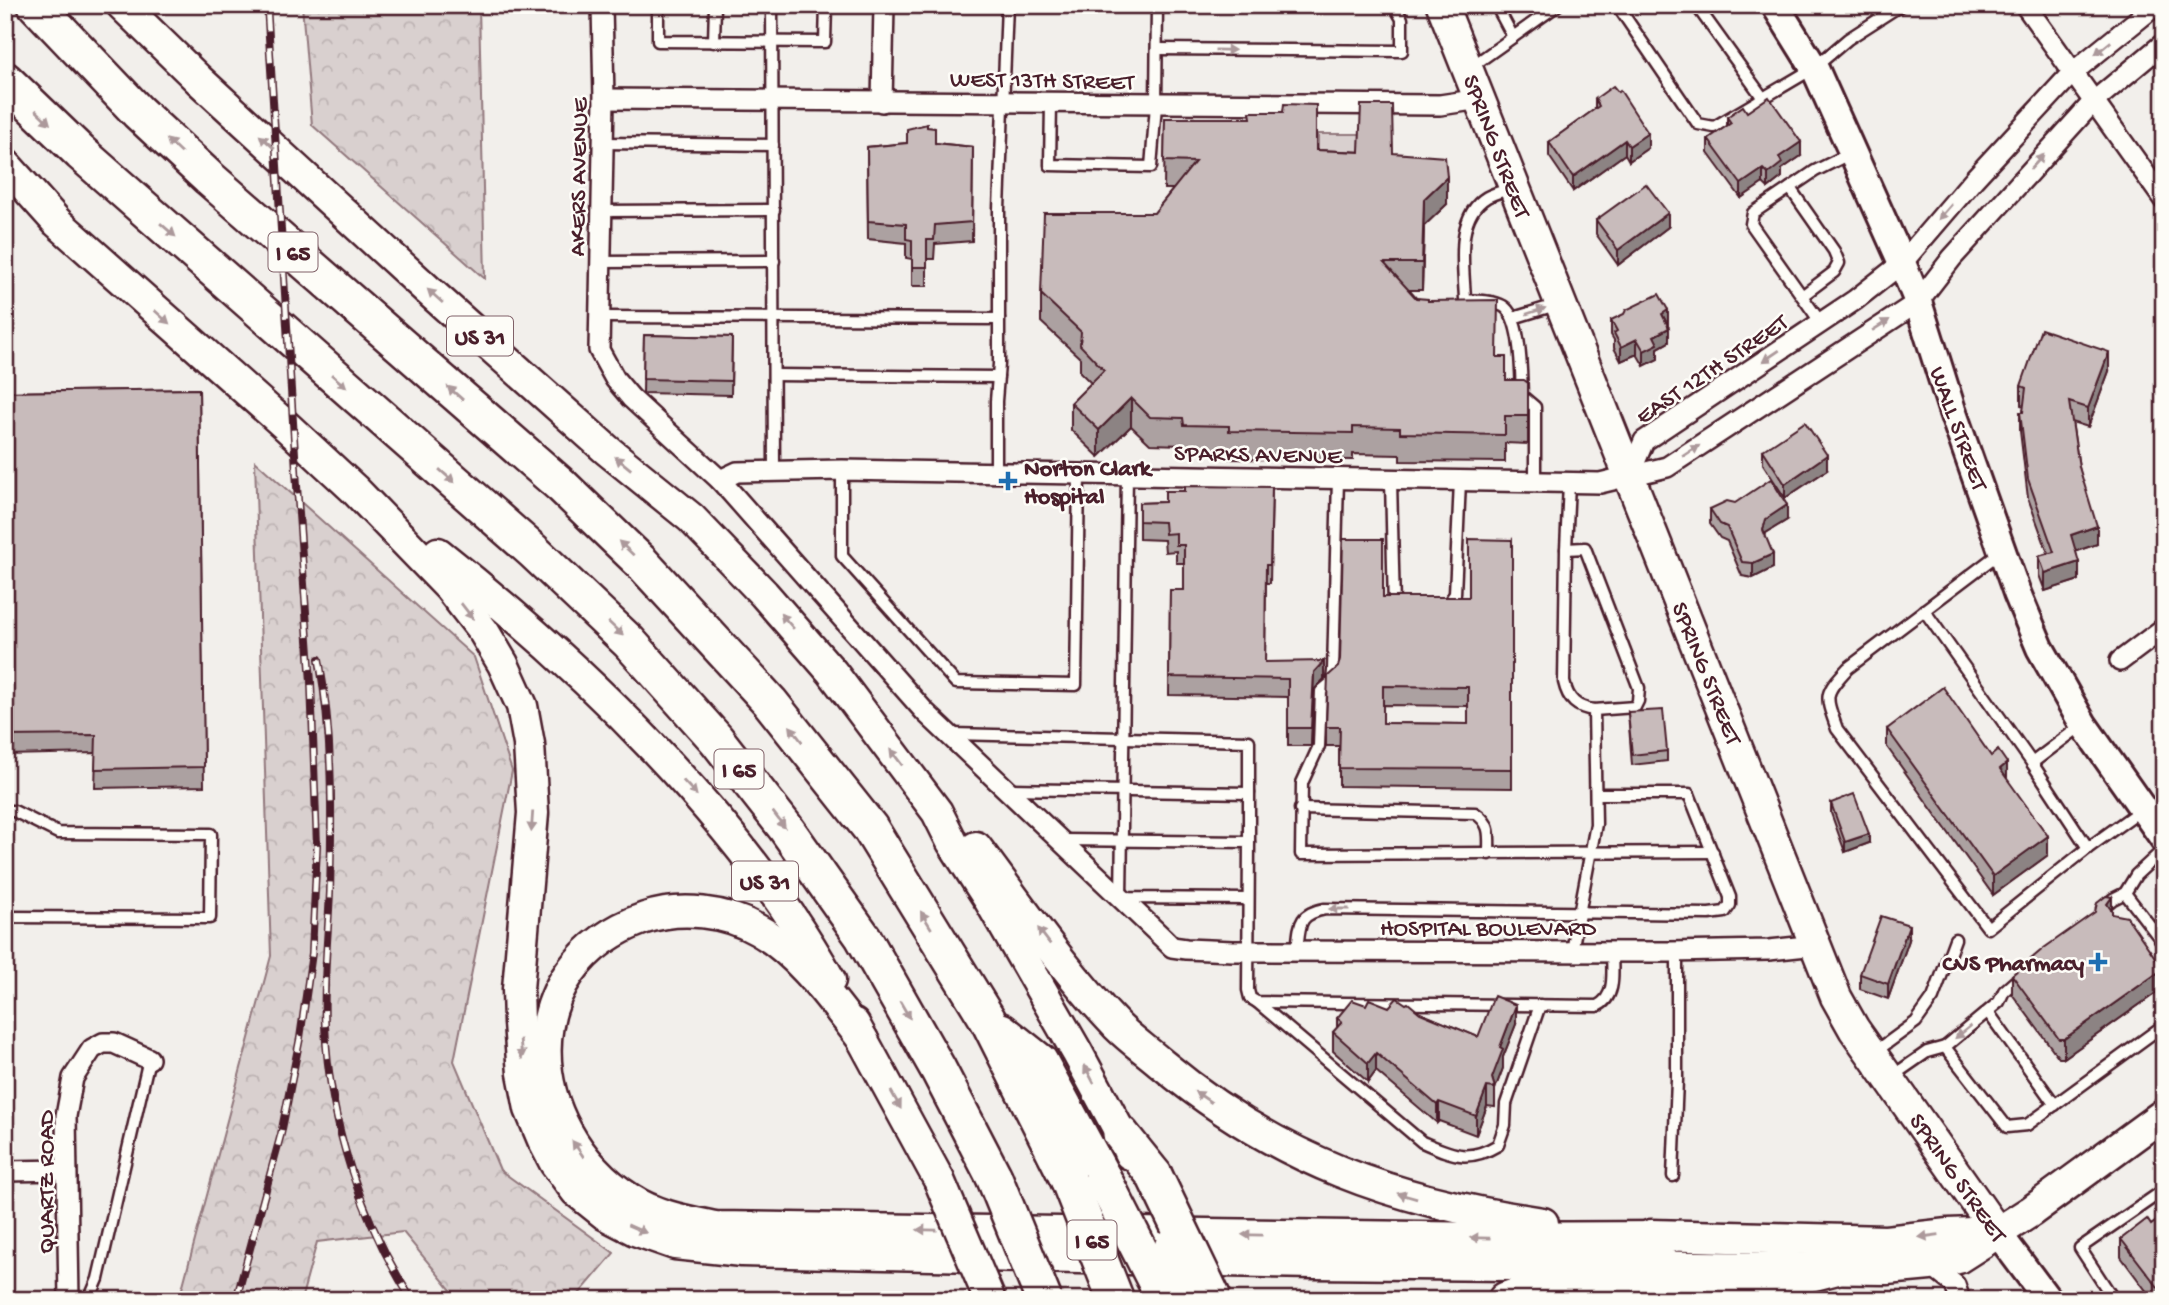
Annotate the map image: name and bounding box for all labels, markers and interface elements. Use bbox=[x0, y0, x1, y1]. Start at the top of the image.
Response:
one-way arrow bbox=[2094, 40, 2111, 55]
one-way arrow bbox=[1214, 44, 1236, 55]
street label: WEST 13TH STREET bbox=[950, 66, 1136, 99]
street label: SPRING STREET bbox=[1454, 71, 1536, 225]
street label: AKERS AVENUE bbox=[565, 96, 596, 257]
one-way arrow bbox=[34, 108, 51, 124]
one-way arrow bbox=[259, 135, 276, 151]
one-way arrow bbox=[166, 138, 183, 154]
one-way arrow bbox=[2029, 153, 2045, 171]
one-way arrow bbox=[1937, 203, 1953, 221]
one-way arrow bbox=[160, 222, 177, 237]
road number: I 65 bbox=[268, 232, 318, 272]
one-way arrow bbox=[426, 288, 444, 304]
one-way arrow bbox=[1526, 305, 1547, 316]
street label: EAST 12TH STREET bbox=[1631, 308, 1796, 433]
one-way arrow bbox=[153, 309, 170, 325]
road number: US 31 bbox=[447, 316, 513, 356]
one-way arrow bbox=[1871, 319, 1891, 332]
one-way arrow bbox=[1762, 349, 1781, 362]
street label: WALL STREET bbox=[1921, 363, 1993, 497]
one-way arrow bbox=[330, 373, 348, 389]
one-way arrow bbox=[447, 386, 464, 401]
street label: SPARKS AVENUE bbox=[1174, 441, 1343, 472]
one-way arrow bbox=[1682, 445, 1701, 458]
one-way arrow bbox=[615, 456, 632, 471]
place label: Norton Clark Hospital bbox=[1024, 456, 1154, 513]
one-way arrow bbox=[439, 468, 456, 483]
marker: Norton Clark Hospital bbox=[998, 471, 1018, 491]
one-way arrow bbox=[618, 539, 635, 556]
street label: SPRING STREET bbox=[1663, 599, 1747, 752]
one-way arrow bbox=[459, 602, 474, 619]
one-way arrow bbox=[780, 612, 795, 629]
one-way arrow bbox=[607, 621, 624, 638]
one-way arrow bbox=[789, 725, 803, 743]
one-way arrow bbox=[889, 748, 903, 766]
road number: I 65 bbox=[714, 750, 764, 789]
one-way arrow bbox=[682, 780, 699, 797]
one-way arrow bbox=[526, 811, 537, 833]
one-way arrow bbox=[772, 811, 787, 829]
road number: US 31 bbox=[732, 862, 798, 900]
one-way arrow bbox=[1328, 903, 1350, 915]
one-way arrow bbox=[920, 910, 933, 929]
street label: HOSPITAL BOULEVARD bbox=[1380, 916, 1596, 945]
one-way arrow bbox=[1036, 928, 1051, 946]
place label: CVS Pharmacy bbox=[1943, 951, 2084, 980]
marker: CVS Pharmacy bbox=[2090, 954, 2106, 970]
one-way arrow bbox=[899, 1000, 911, 1020]
one-way arrow bbox=[1954, 1024, 1971, 1039]
one-way arrow bbox=[516, 1038, 527, 1060]
one-way arrow bbox=[1083, 1064, 1095, 1084]
one-way arrow bbox=[891, 1090, 902, 1110]
one-way arrow bbox=[1194, 1090, 1212, 1104]
street label: SPRING STREET bbox=[1901, 1109, 2012, 1251]
street label: QUARTZ ROAD bbox=[34, 1110, 63, 1254]
one-way arrow bbox=[571, 1140, 585, 1158]
one-way arrow bbox=[1396, 1190, 1417, 1200]
road number: I 65 bbox=[1068, 1220, 1116, 1260]
one-way arrow bbox=[626, 1224, 647, 1235]
one-way arrow bbox=[916, 1224, 938, 1236]
one-way arrow bbox=[1241, 1229, 1263, 1241]
one-way arrow bbox=[1917, 1231, 1939, 1242]
one-way arrow bbox=[1469, 1233, 1491, 1244]

